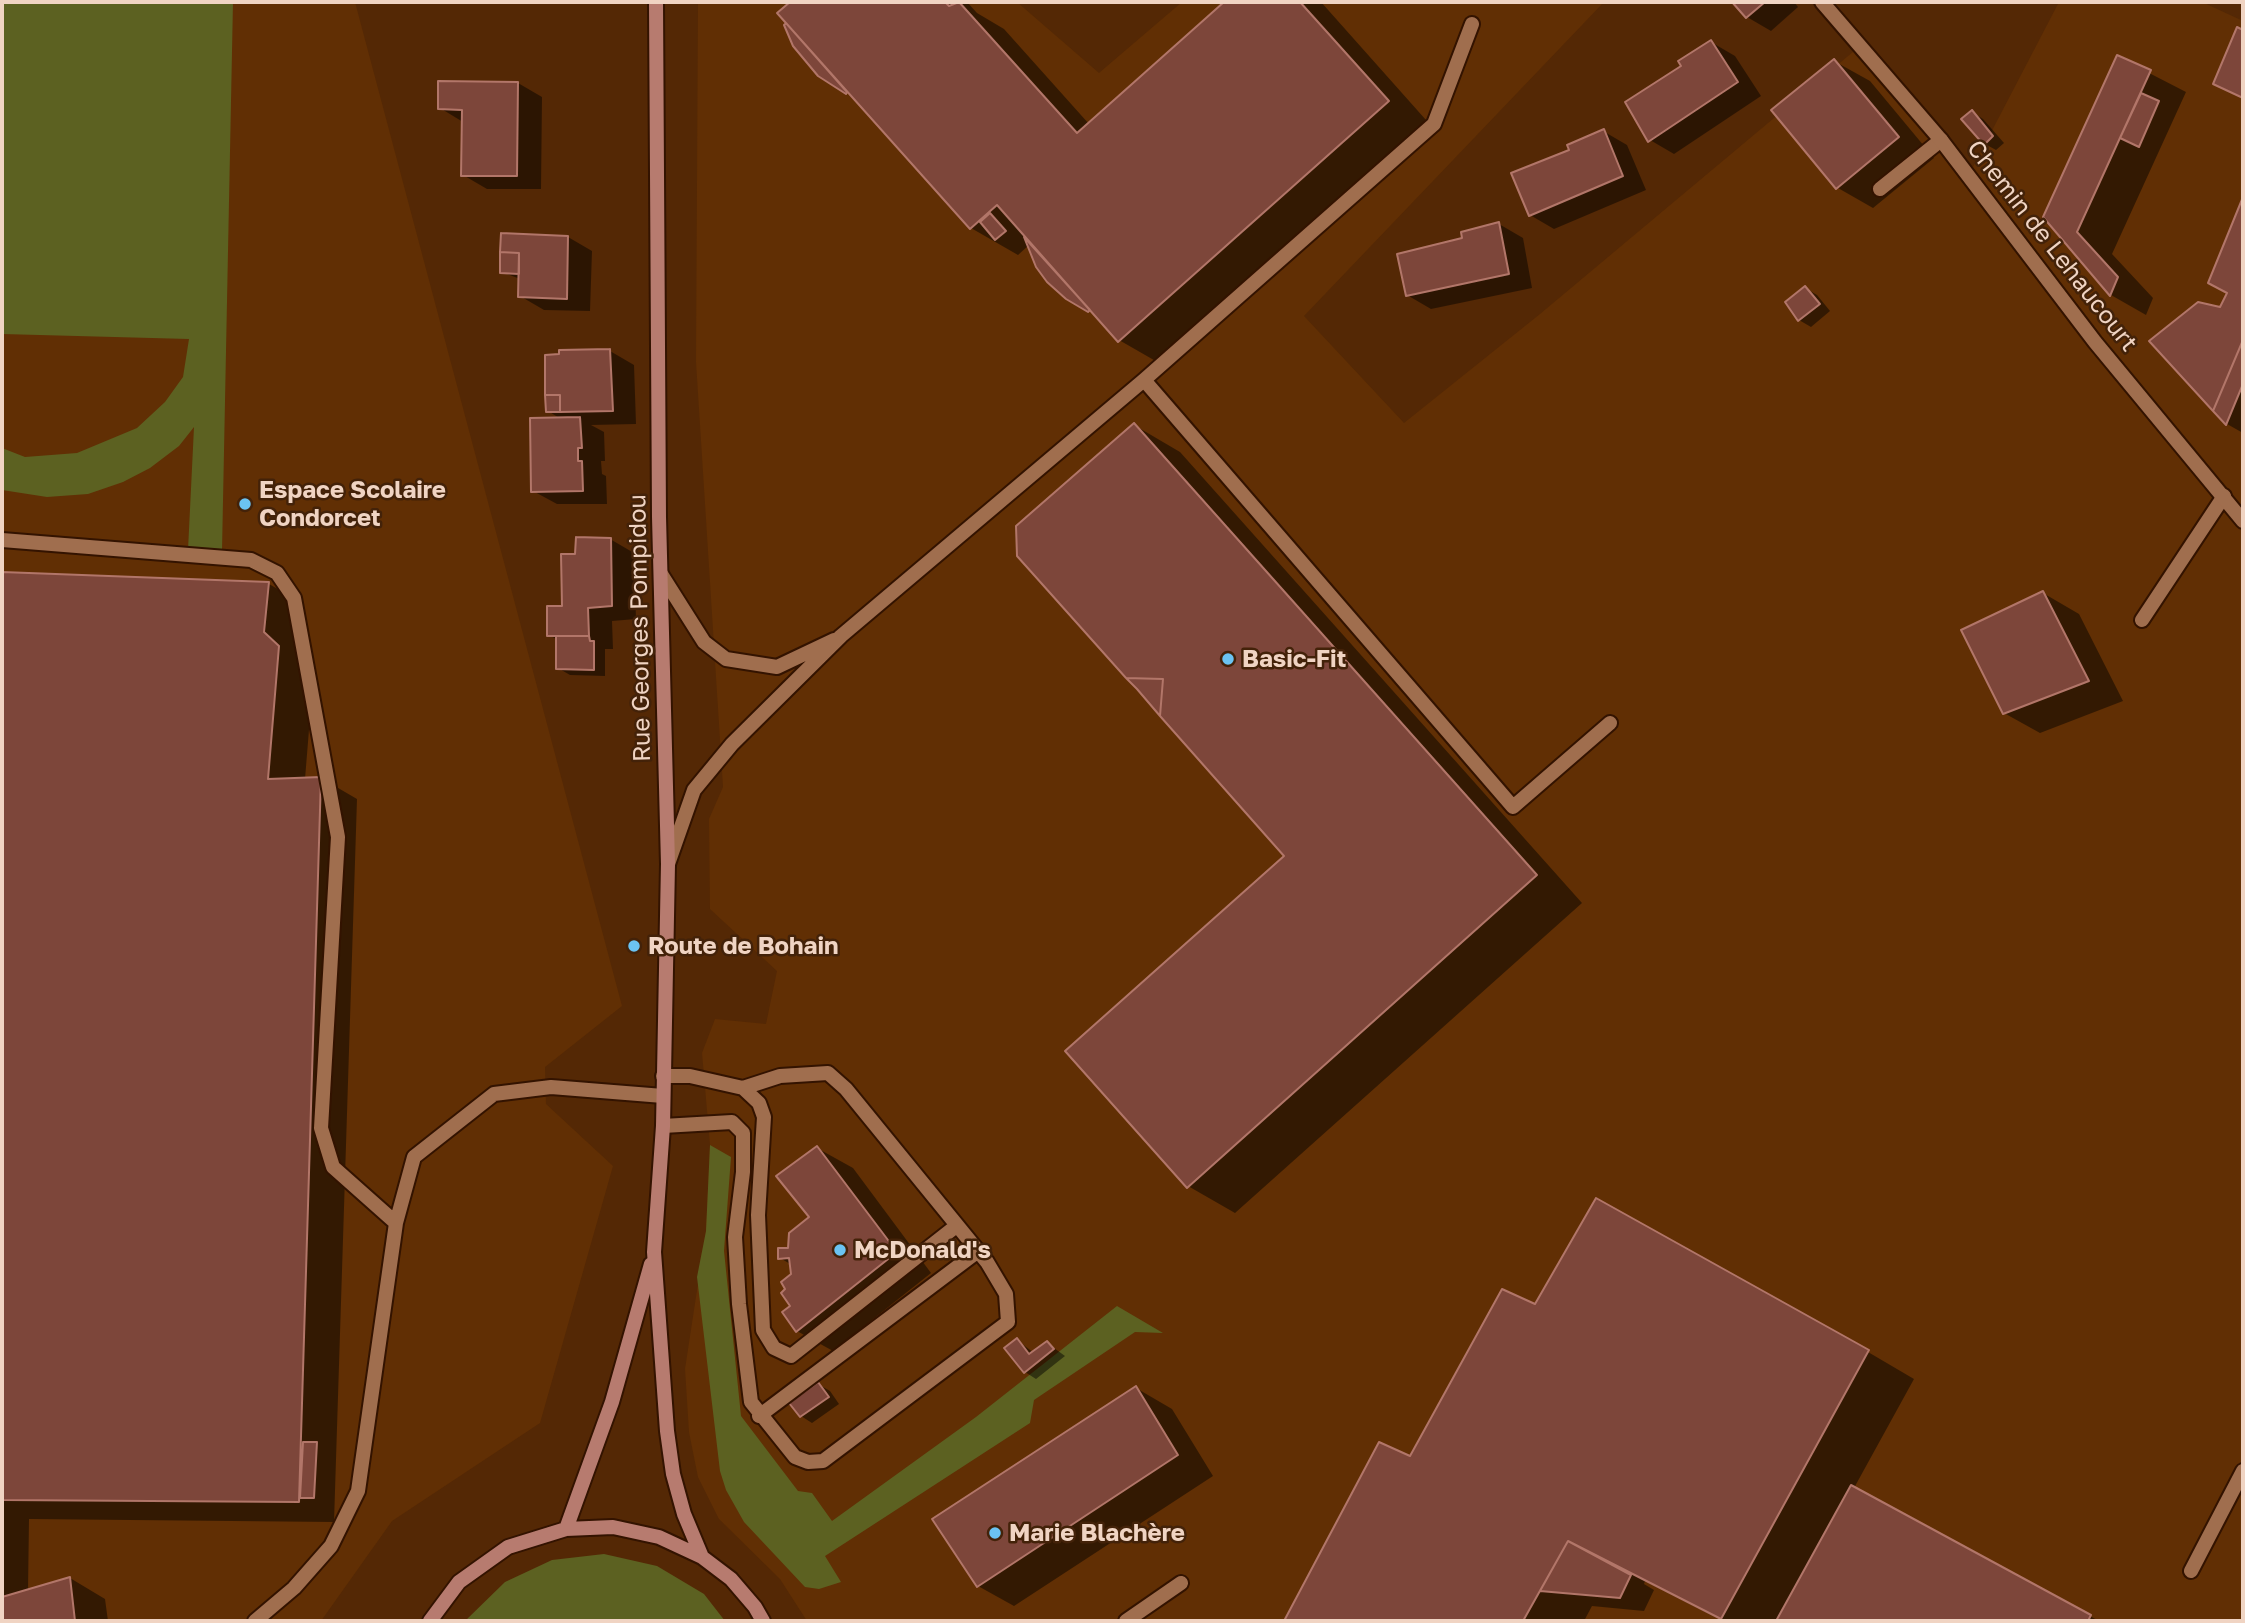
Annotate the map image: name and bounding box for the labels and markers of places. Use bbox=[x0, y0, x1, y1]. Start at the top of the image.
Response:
place label: Espace Scolaire Condorcet bbox=[259, 476, 446, 532]
marker: Espace Scolaire Condorcet bbox=[237, 496, 253, 512]
place label: Basic-Fit bbox=[1242, 645, 1346, 673]
marker: Basic-Fit bbox=[1220, 651, 1236, 667]
place label: Route de Bohain bbox=[648, 932, 839, 960]
marker: Route de Bohain bbox=[626, 938, 642, 954]
place label: McDonald's bbox=[854, 1236, 991, 1264]
marker: McDonald's bbox=[832, 1242, 848, 1258]
place label: Marie Blachère bbox=[1009, 1519, 1185, 1547]
marker: Marie Blachère bbox=[987, 1525, 1003, 1541]

